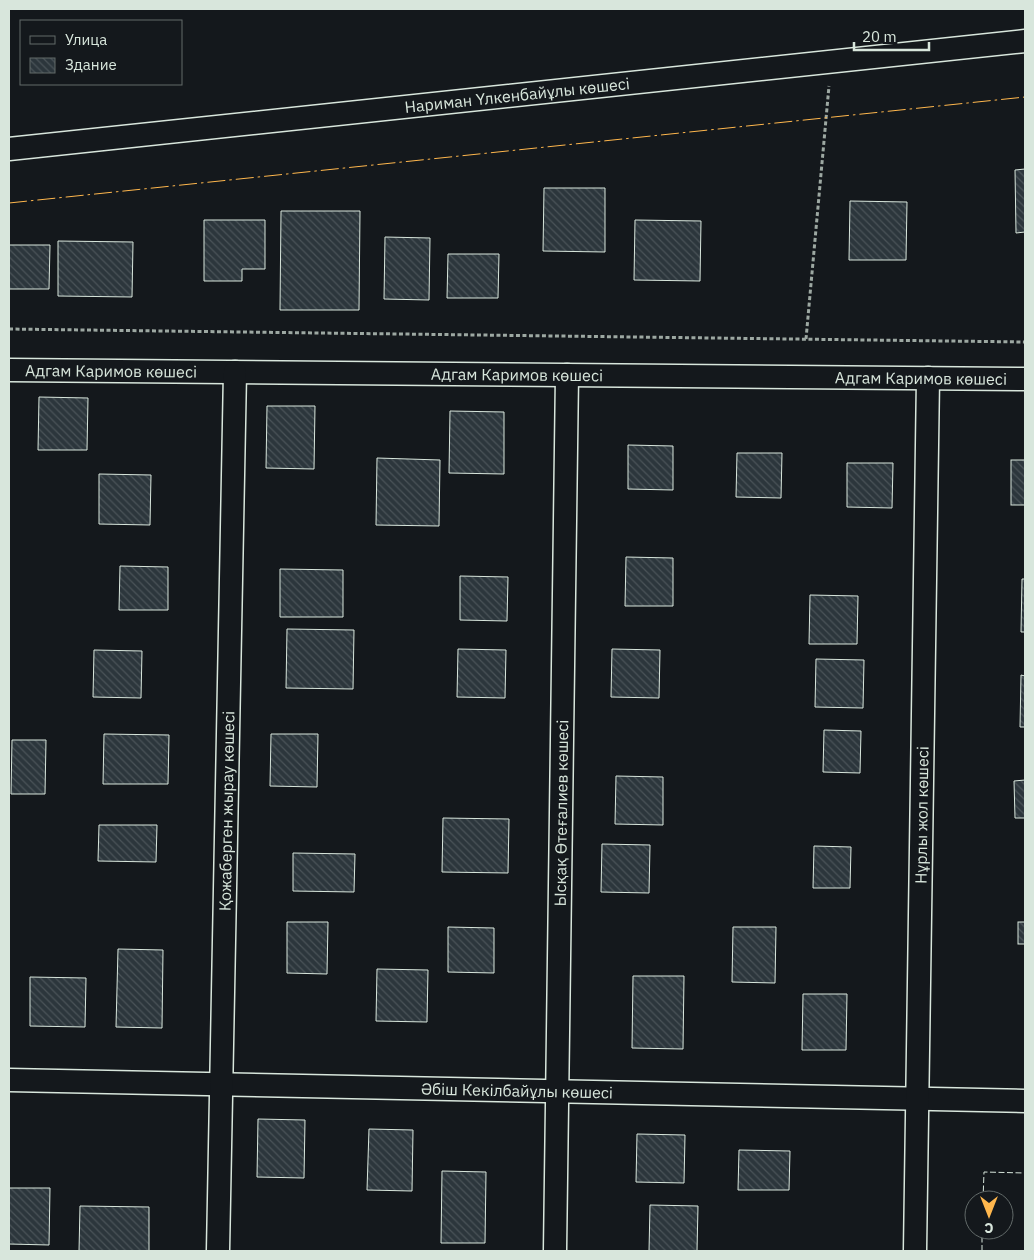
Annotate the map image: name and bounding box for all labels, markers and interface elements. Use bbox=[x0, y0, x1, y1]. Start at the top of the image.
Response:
legend bbox=[20, 20, 182, 85]
scale bar bbox=[854, 20, 929, 52]
text: 20 m bbox=[862, 27, 897, 46]
text: Улица bbox=[65, 30, 107, 49]
text: Здание bbox=[65, 55, 117, 74]
street label: Нариман Үлкенбайұлы көшесі bbox=[404, 73, 631, 117]
street label: Адгам Каримов көшесі bbox=[25, 360, 197, 382]
street label: Адгам Каримов көшесі bbox=[431, 364, 603, 385]
street label: Адгам Каримов көшесі bbox=[835, 367, 1007, 389]
street label: Қожаберген жырау көшесі bbox=[215, 711, 238, 911]
street label: Ысқақ Өтеғалиев көшесі bbox=[550, 719, 572, 907]
street label: Нұрлы жол көшесі bbox=[910, 746, 933, 884]
street label: Әбіш Кекілбайұлы көшесі bbox=[421, 1079, 613, 1102]
north arrow bbox=[964, 1190, 1014, 1240]
text: С bbox=[984, 1219, 994, 1237]

